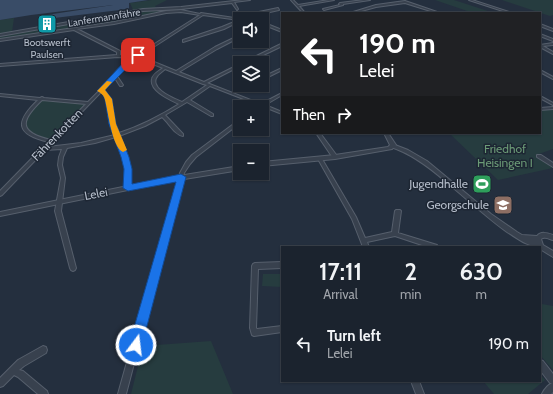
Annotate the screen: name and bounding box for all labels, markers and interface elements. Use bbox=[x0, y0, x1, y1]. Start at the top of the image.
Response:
street label: Lanfermannfähre bbox=[67, 5, 141, 30]
map controls bbox=[233, 12, 269, 180]
button: sound bbox=[233, 12, 269, 48]
building icon: Bootswerft Paulsen bbox=[36, 13, 58, 35]
text: 190 m bbox=[359, 26, 435, 60]
icon: left bbox=[293, 28, 345, 80]
place label: Bootswerft Paulsen bbox=[24, 36, 71, 61]
pin bbox=[121, 38, 155, 72]
icon: arrive bbox=[127, 44, 149, 66]
button: layers bbox=[233, 56, 269, 92]
text: Lelei bbox=[359, 60, 394, 82]
button: + bbox=[233, 100, 269, 136]
icon: right bbox=[333, 104, 355, 126]
street label: Fährenkotten bbox=[28, 105, 85, 164]
text: Then bbox=[293, 106, 325, 124]
park label: Friedhof Heisingen I bbox=[477, 141, 533, 170]
button: − bbox=[233, 144, 269, 180]
sports icon: Jugendhalle bbox=[471, 173, 493, 195]
place label: Jugendhalle bbox=[408, 176, 468, 191]
street label: Lelei bbox=[83, 184, 109, 203]
school or university icon: Georgschule bbox=[492, 194, 514, 216]
place label: Georgschule bbox=[426, 197, 489, 212]
text: 17:11 bbox=[319, 257, 362, 286]
text: 2 bbox=[404, 257, 417, 286]
text: 630 bbox=[460, 257, 503, 286]
text: Arrival bbox=[323, 286, 358, 302]
text: min bbox=[400, 286, 421, 302]
text: m bbox=[475, 286, 487, 302]
position arrow bbox=[115, 324, 157, 366]
text: Turn left bbox=[327, 327, 381, 345]
icon: left bbox=[293, 333, 315, 355]
text: 190 m bbox=[489, 335, 529, 353]
text: Lelei bbox=[327, 345, 352, 361]

